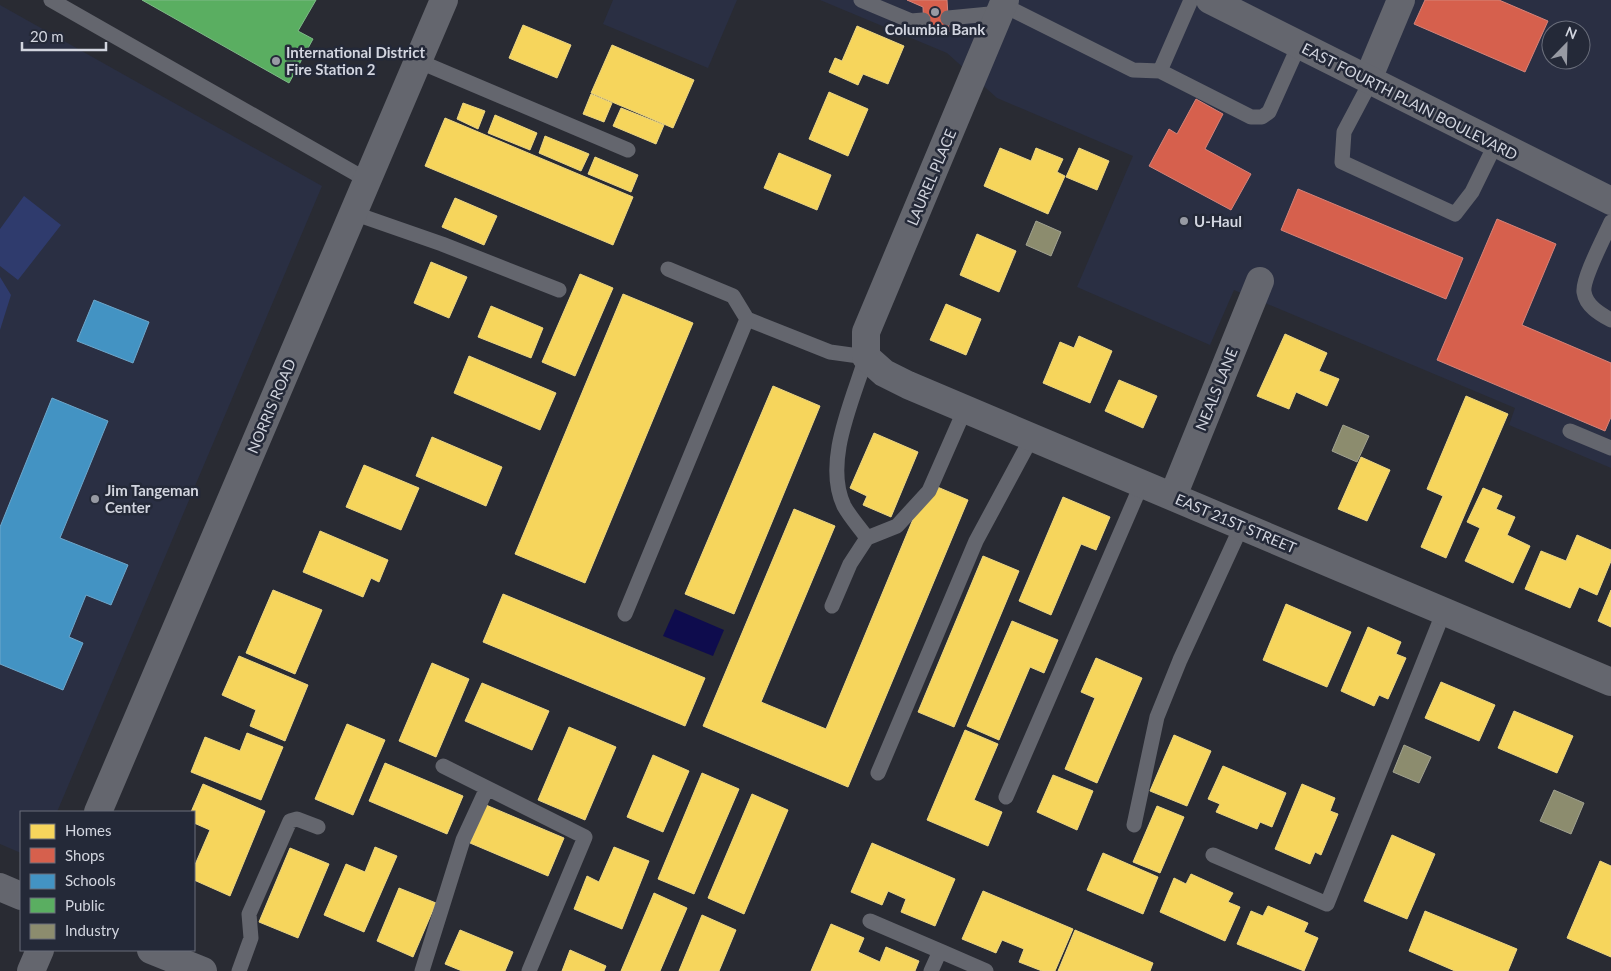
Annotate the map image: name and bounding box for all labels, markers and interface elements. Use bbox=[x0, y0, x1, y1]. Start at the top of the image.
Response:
marker: Columbia Bank bbox=[929, 6, 941, 18]
scale bar bbox=[22, 20, 106, 52]
place label: Columbia Bank bbox=[885, 20, 986, 38]
north arrow bbox=[1541, 20, 1591, 70]
text: N bbox=[1563, 23, 1580, 43]
text: 20 m bbox=[30, 27, 64, 45]
street label: EAST FOURTH PLAIN BOULEVARD bbox=[1299, 39, 1521, 163]
place label: International District Fire Station 2 bbox=[286, 43, 425, 78]
marker: International District Fire Station 2 bbox=[270, 55, 282, 67]
street label: LAUREL PLACE bbox=[903, 126, 959, 228]
place label: U-Haul bbox=[1194, 212, 1242, 230]
marker: U-Haul bbox=[1178, 215, 1190, 227]
street label: NEALS LANE bbox=[1191, 345, 1241, 433]
street label: NORRIS ROAD bbox=[243, 356, 299, 456]
place label: Jim Tangeman Center bbox=[105, 481, 199, 516]
street label: EAST 21ST STREET bbox=[1173, 489, 1299, 557]
marker: Jim Tangeman Center bbox=[89, 493, 101, 505]
legend bbox=[20, 811, 195, 951]
text: Homes bbox=[65, 821, 111, 839]
text: Shops bbox=[65, 846, 105, 864]
text: Schools bbox=[65, 871, 116, 889]
text: Public bbox=[65, 896, 105, 914]
text: Industry bbox=[65, 921, 120, 939]

